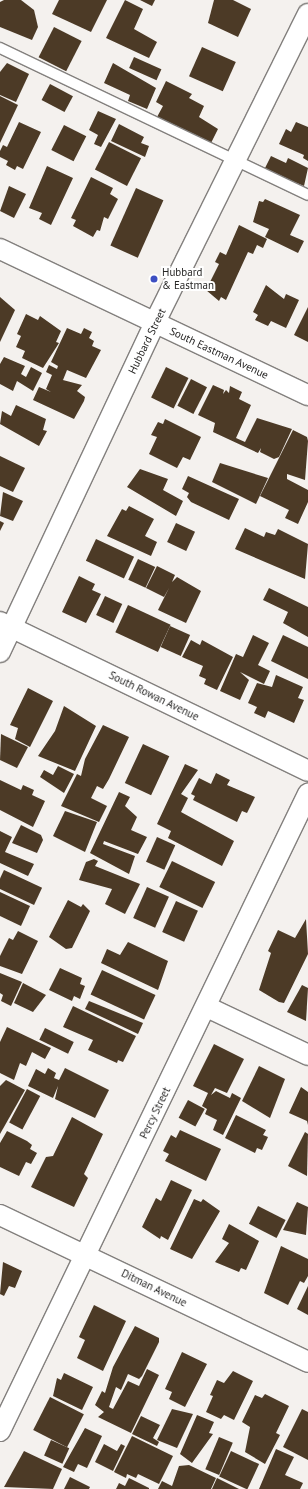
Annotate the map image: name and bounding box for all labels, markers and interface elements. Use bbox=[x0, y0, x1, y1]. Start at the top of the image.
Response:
place label: Hubbard & Eastman bbox=[162, 266, 214, 292]
marker: Hubbard & Eastman bbox=[149, 274, 159, 284]
street label: Hubbard Street bbox=[125, 306, 169, 376]
street label: South Eastman Avenue bbox=[167, 324, 271, 382]
street label: South Rowan Avenue bbox=[107, 668, 201, 724]
street label: Percy Street bbox=[137, 1085, 173, 1141]
street label: Ditman Avenue bbox=[119, 1266, 189, 1310]

